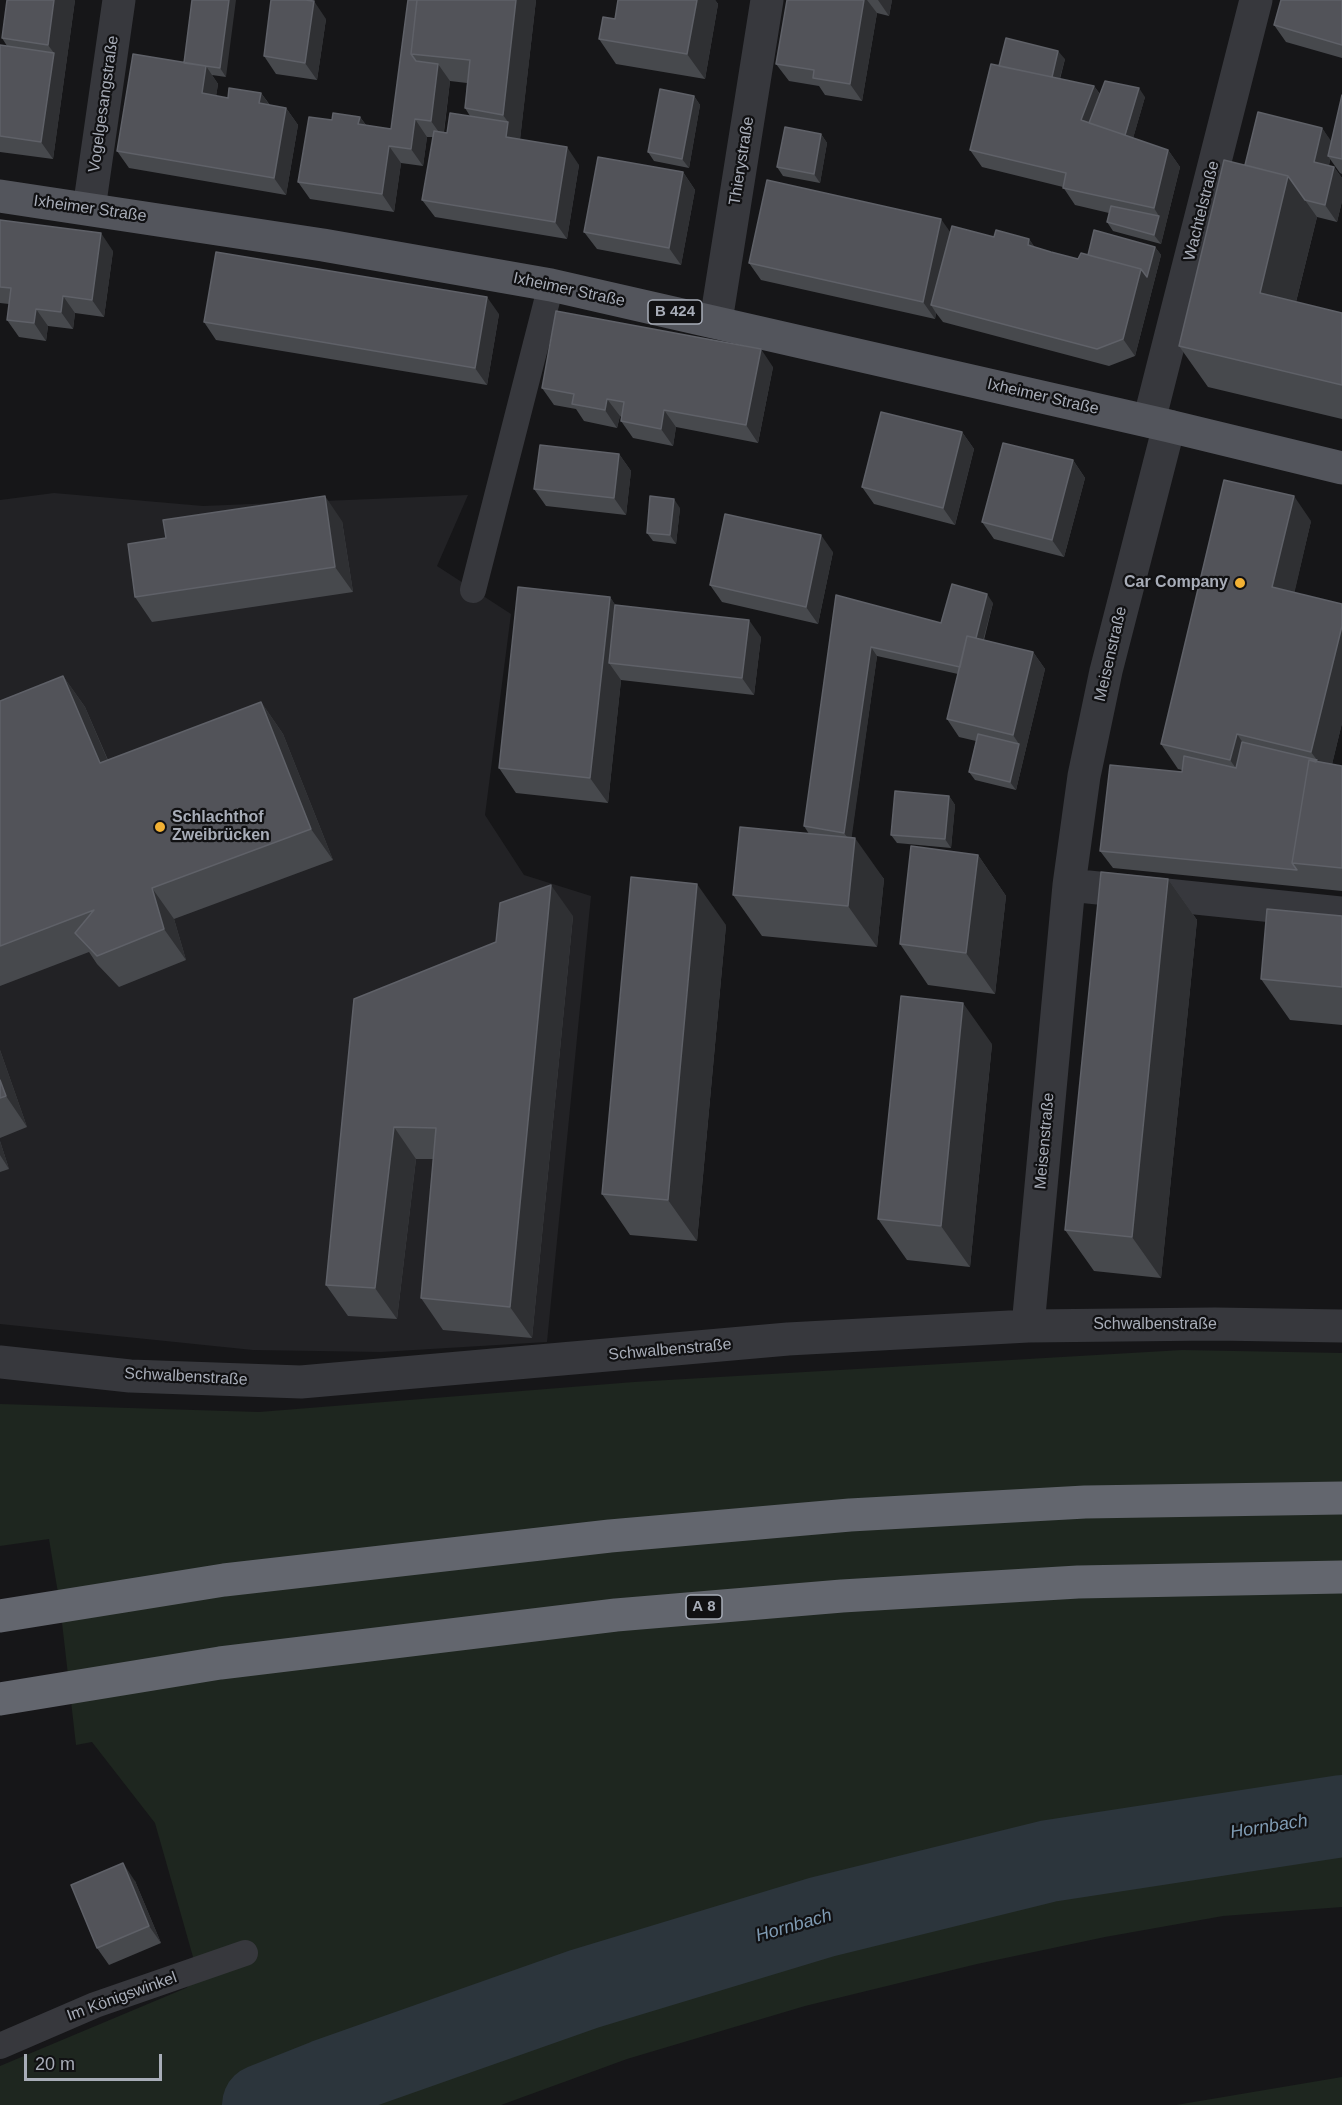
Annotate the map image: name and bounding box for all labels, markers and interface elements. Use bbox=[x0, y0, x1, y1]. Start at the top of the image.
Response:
street label: Vogelgesangstraße bbox=[85, 34, 123, 174]
street label: Thierystraße bbox=[725, 115, 759, 207]
street label: Wachtelstraße bbox=[1180, 159, 1224, 263]
street label: Ixheimer Straße bbox=[32, 192, 148, 226]
street label: Ixheimer Straße bbox=[511, 269, 627, 311]
road number: B 424 bbox=[648, 300, 702, 324]
street label: Ixheimer Straße bbox=[985, 375, 1101, 419]
place label: Car Company bbox=[1124, 573, 1228, 593]
marker: Car Company bbox=[1233, 576, 1247, 590]
street label: Meisenstraße bbox=[1091, 605, 1131, 703]
place label: Schlachthof Zweibrücken bbox=[172, 808, 270, 846]
marker: Schlachthof Zweibrücken bbox=[153, 820, 167, 834]
street label: Meisenstraße bbox=[1031, 1092, 1059, 1190]
street label: Schwalbenstraße bbox=[1093, 1315, 1217, 1335]
street label: Schwalbenstraße bbox=[608, 1335, 732, 1365]
street label: Schwalbenstraße bbox=[124, 1364, 248, 1390]
road number: A 8 bbox=[686, 1595, 722, 1619]
water label: Hornbach bbox=[1229, 1810, 1309, 1844]
water label: Hornbach bbox=[754, 1905, 834, 1947]
street label: Im Königswinkel bbox=[64, 1968, 180, 2026]
scale bar bbox=[27, 2042, 165, 2080]
text: 20 m bbox=[35, 2054, 75, 2074]

